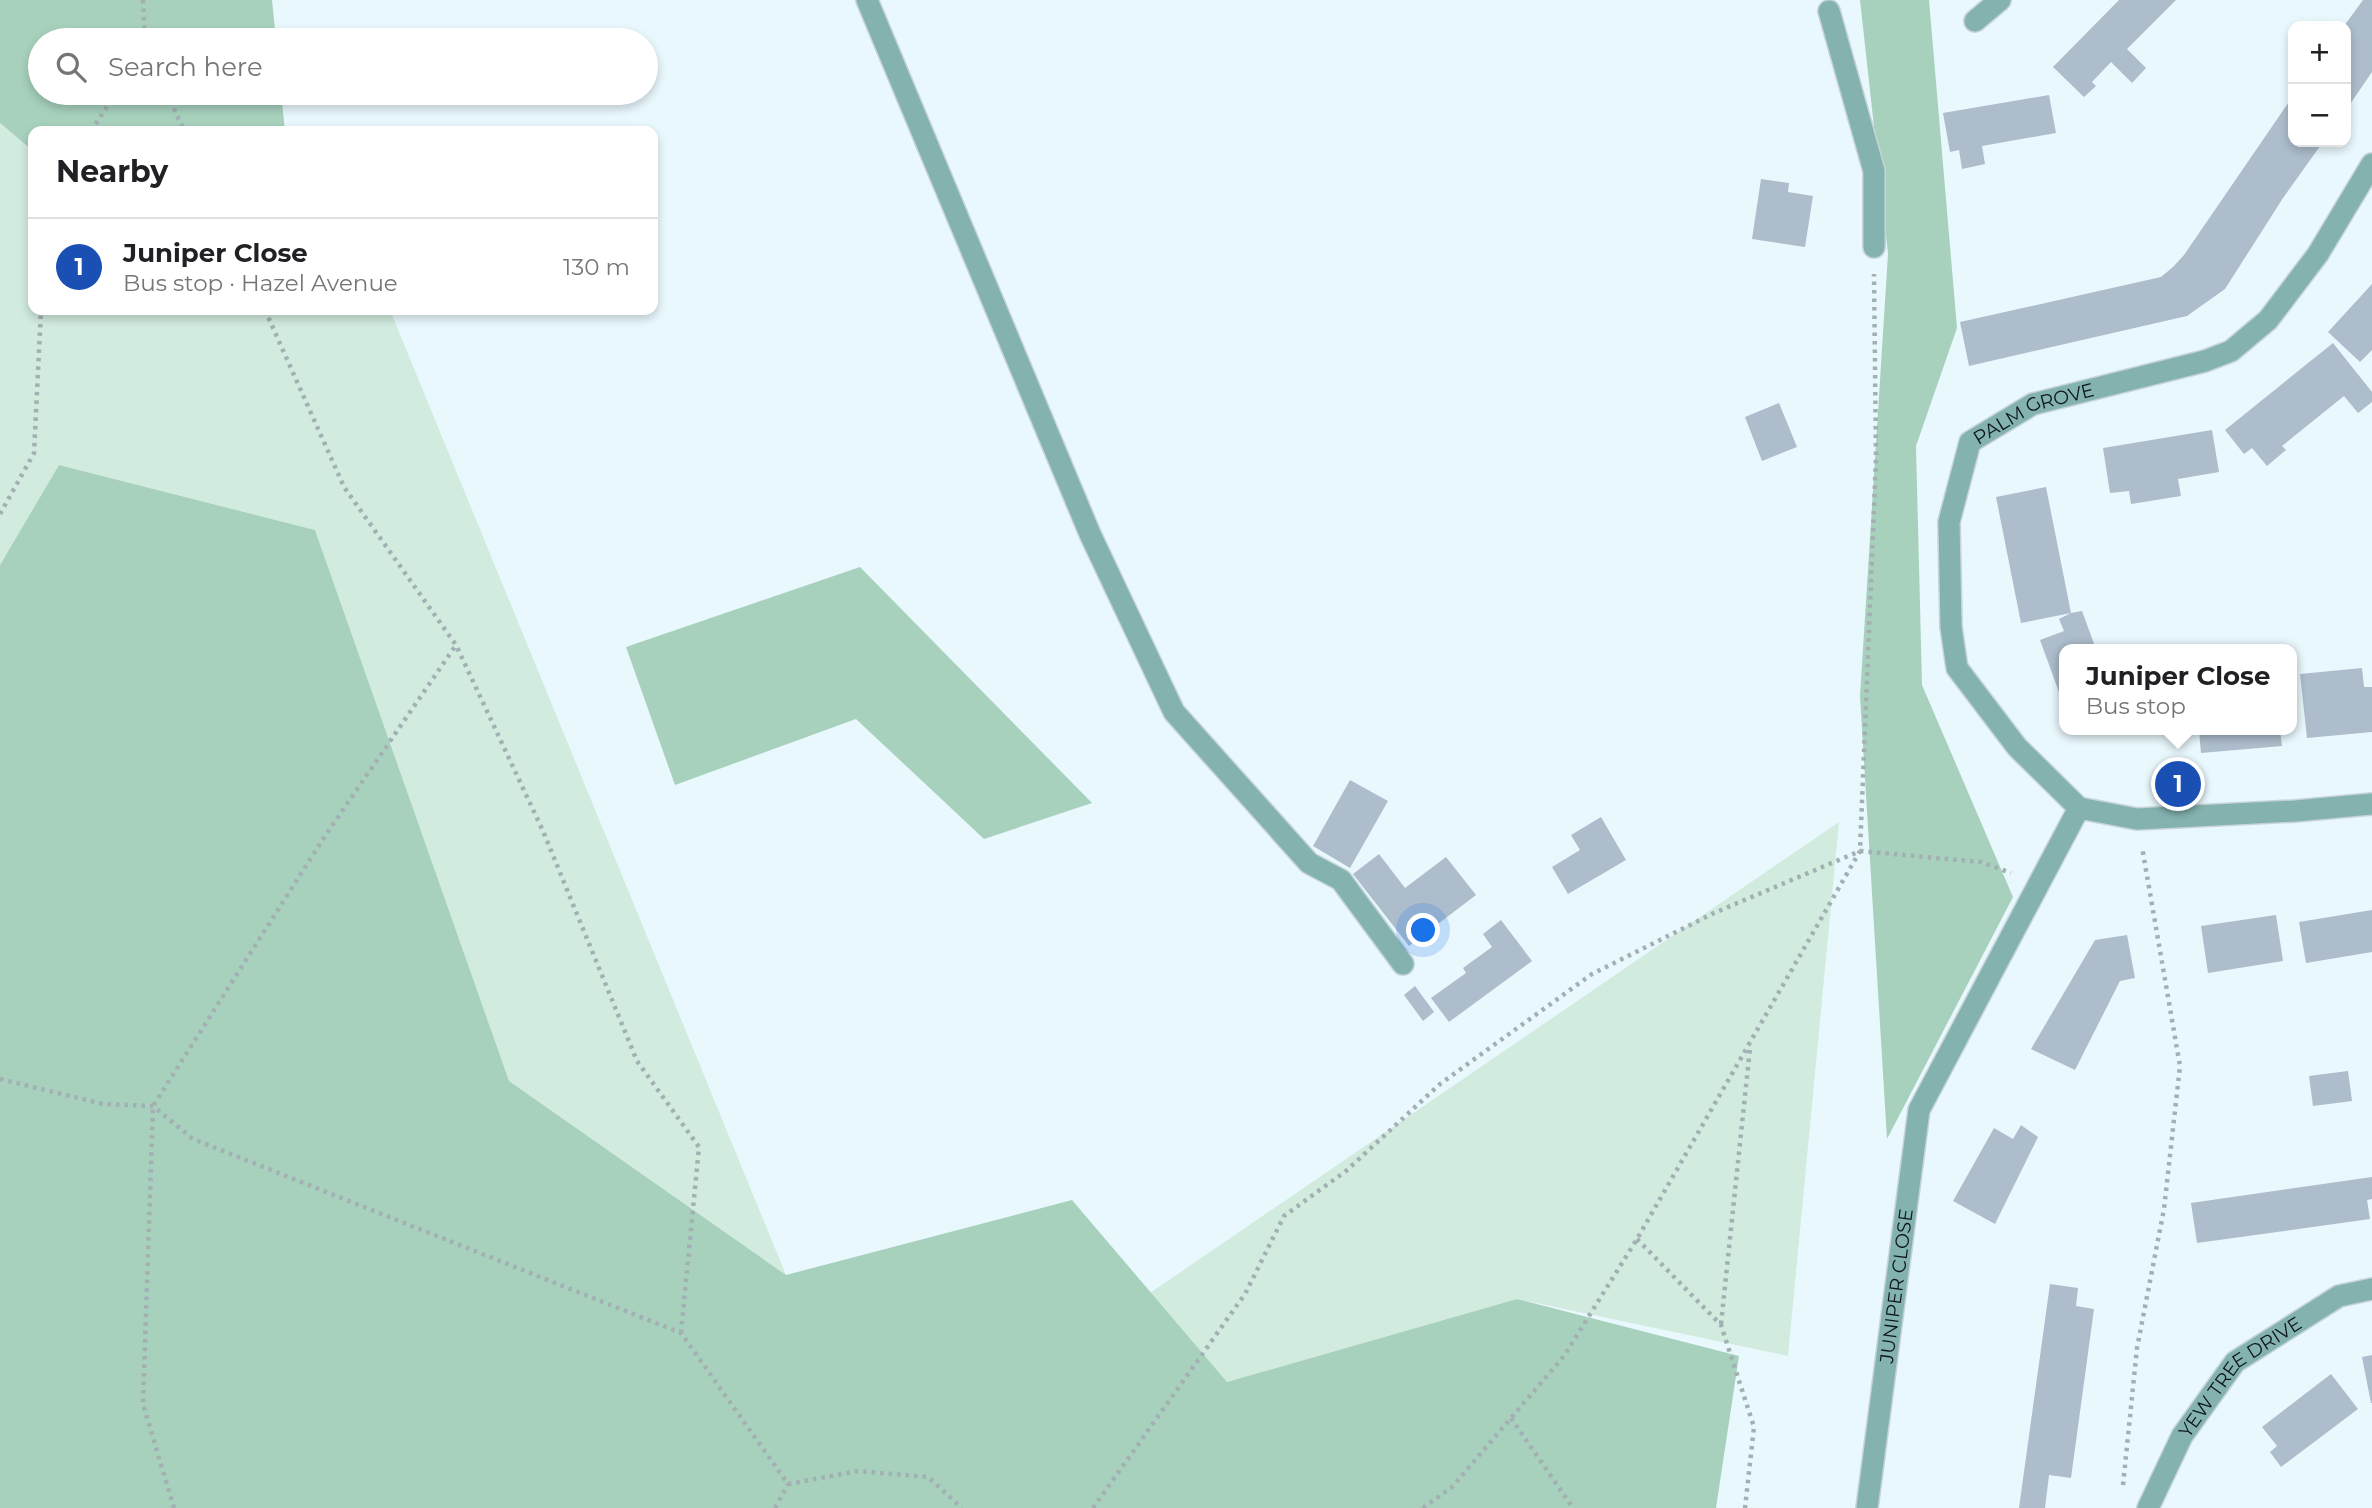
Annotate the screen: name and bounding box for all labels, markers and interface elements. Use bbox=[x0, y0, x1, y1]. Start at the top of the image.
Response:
map controls bbox=[2288, 21, 2351, 147]
button: + bbox=[2288, 21, 2351, 84]
search box bbox=[28, 28, 658, 105]
icon: search bbox=[52, 48, 90, 86]
text: Search here bbox=[108, 51, 263, 83]
button: − bbox=[2288, 84, 2351, 147]
text: Nearby bbox=[56, 153, 168, 190]
text: Juniper Close bbox=[123, 237, 308, 269]
text: 1 bbox=[74, 253, 84, 281]
text: 130 m bbox=[563, 253, 630, 281]
text: Bus stop · Hazel Avenue bbox=[123, 269, 398, 297]
street label: PALM GROVE bbox=[1969, 378, 2096, 449]
popup bbox=[2059, 644, 2297, 735]
text: Juniper Close bbox=[2086, 660, 2270, 692]
text: Bus stop bbox=[2086, 692, 2186, 720]
pin: 1 bbox=[2155, 758, 2201, 810]
your location bbox=[1406, 913, 1440, 947]
street label: JUNIPER CLOSE bbox=[1875, 1207, 1918, 1366]
street label: YEW TREE DRIVE bbox=[2174, 1312, 2306, 1442]

